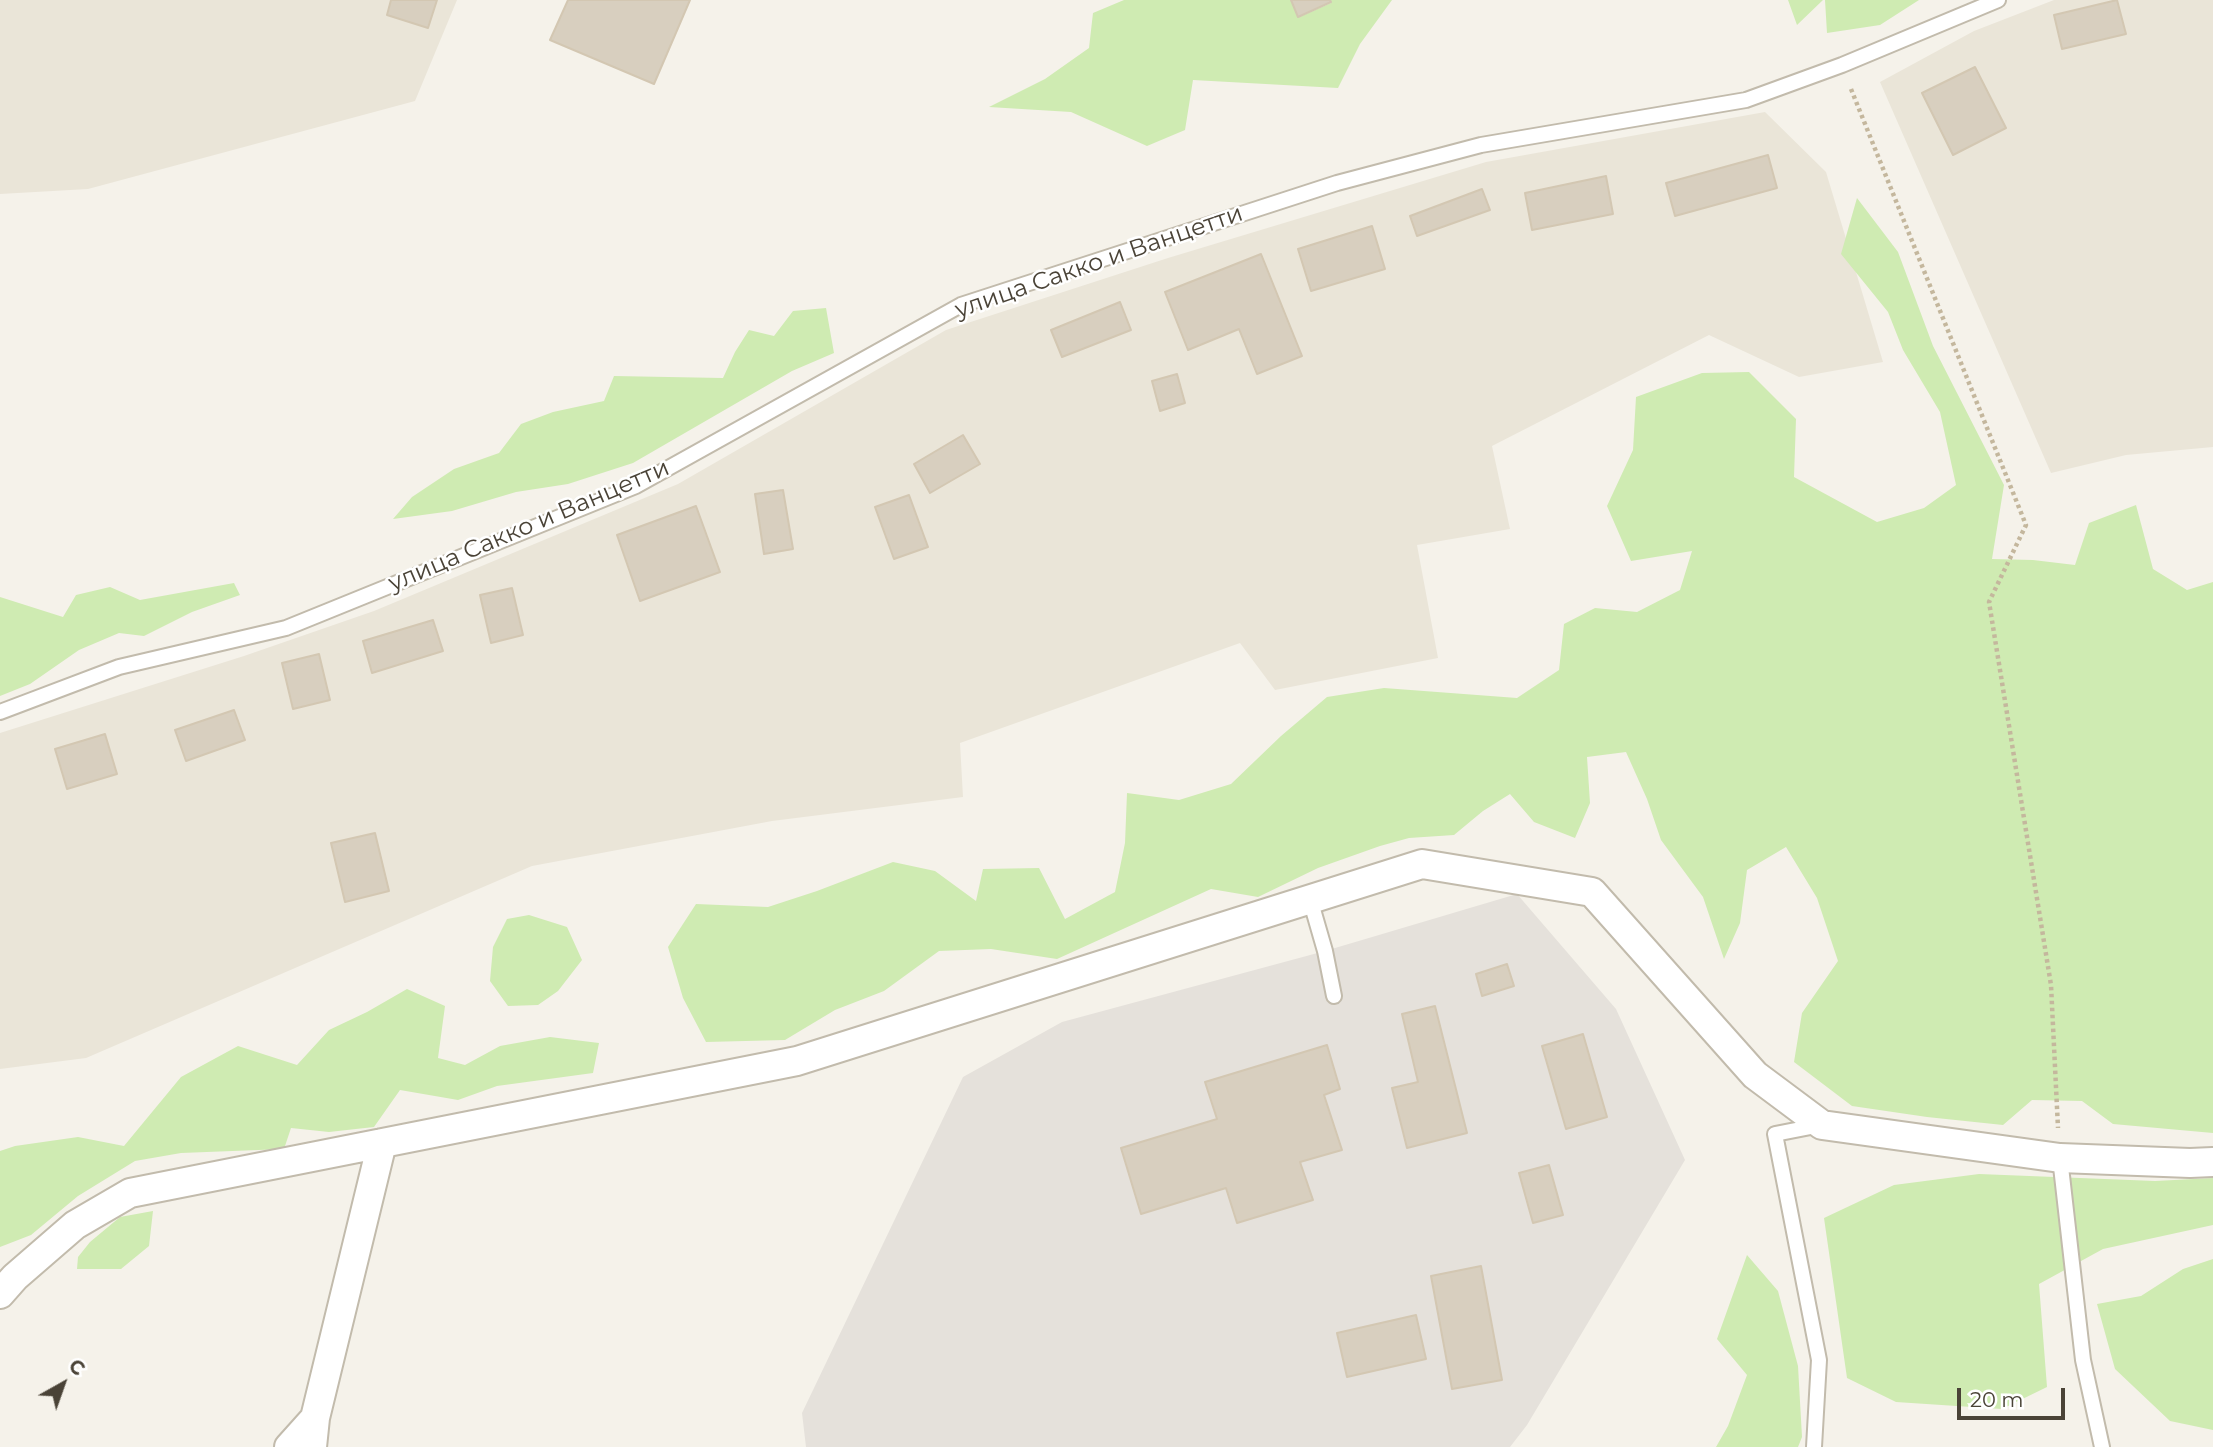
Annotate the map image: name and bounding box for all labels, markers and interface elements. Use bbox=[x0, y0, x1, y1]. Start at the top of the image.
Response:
street label: улица Сакко и Ванцетти bbox=[951, 199, 1247, 325]
street label: улица Сакко и Ванцетти bbox=[384, 454, 674, 598]
north arrow bbox=[28, 1349, 98, 1419]
text: С bbox=[64, 1354, 89, 1381]
scale bar bbox=[1961, 1374, 2070, 1418]
text: 20 m bbox=[1970, 1387, 2024, 1412]

